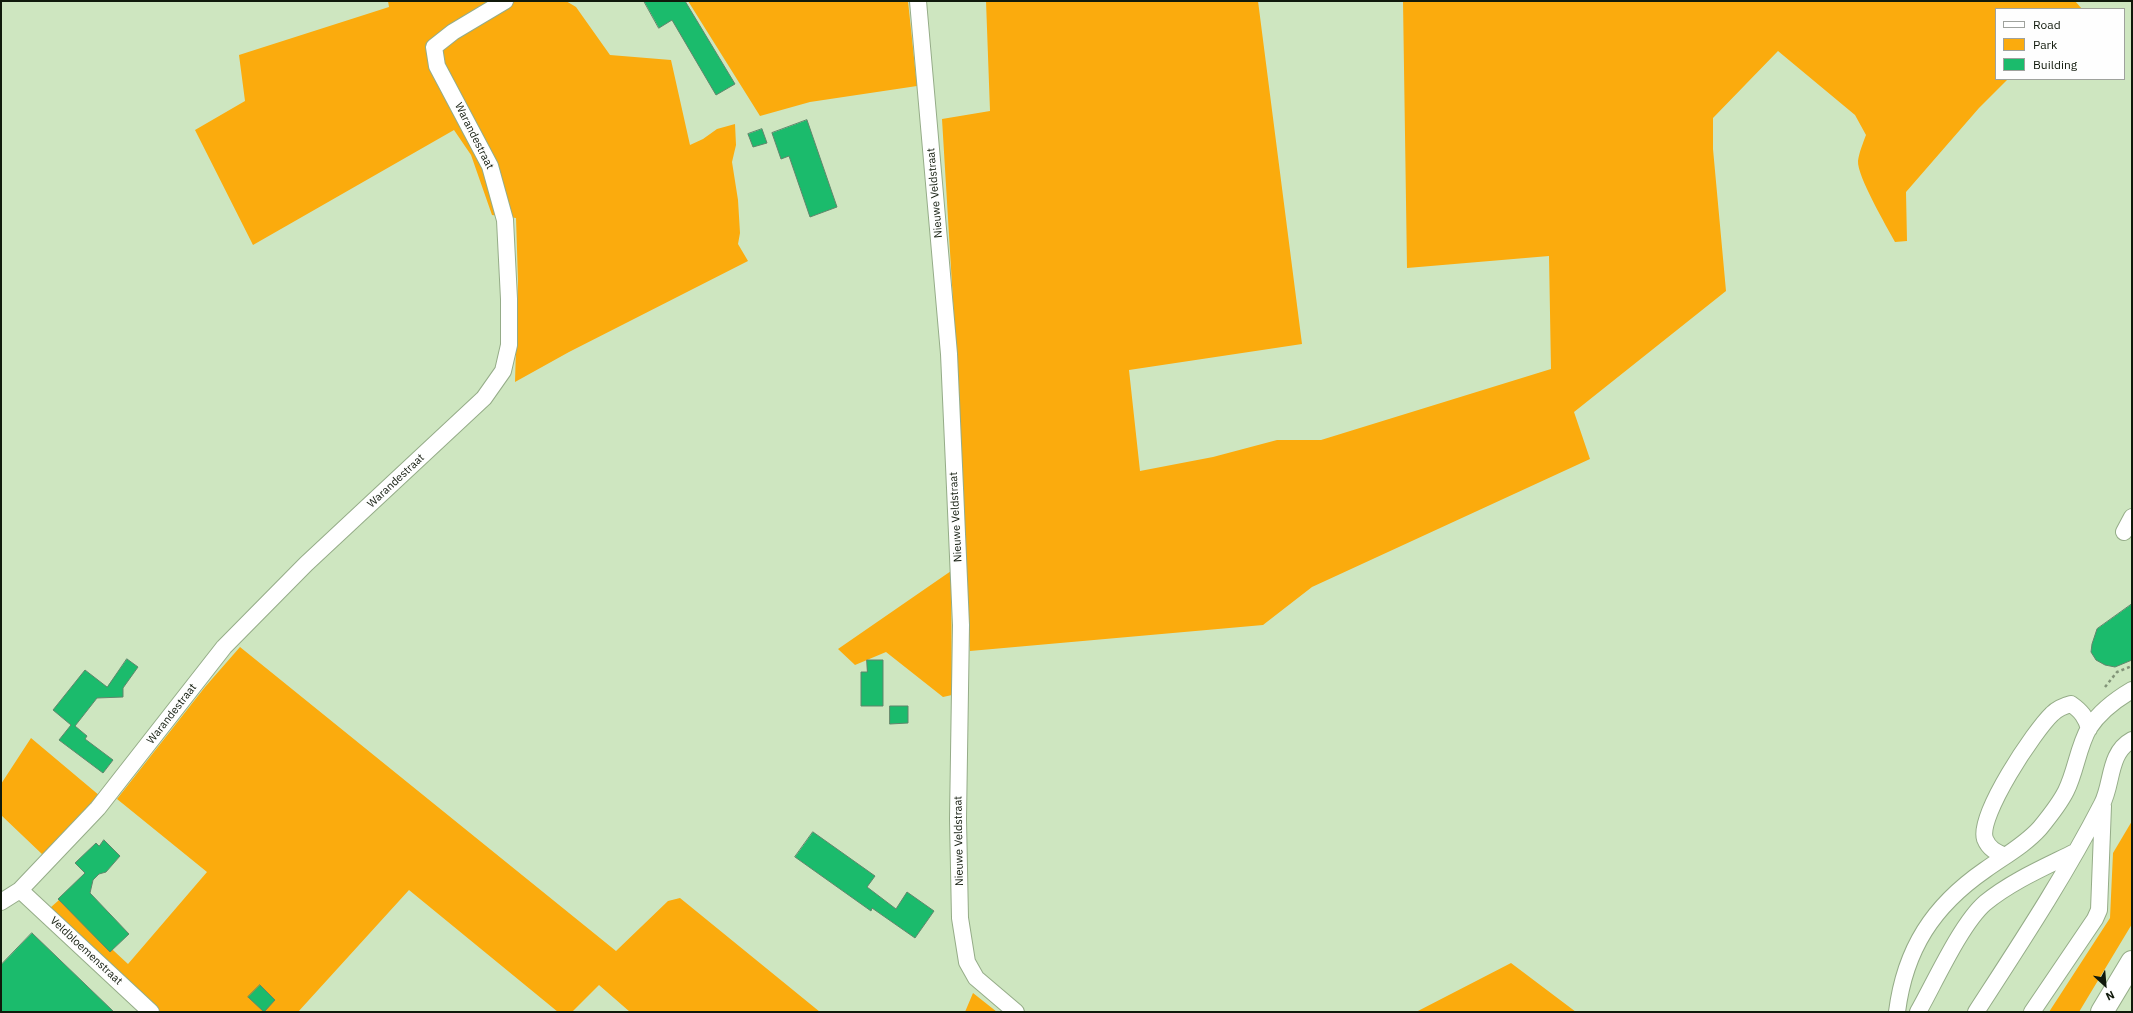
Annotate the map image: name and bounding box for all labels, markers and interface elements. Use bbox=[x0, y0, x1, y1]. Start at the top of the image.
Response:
legend bbox=[1995, 8, 2125, 80]
text: Road bbox=[2033, 17, 2061, 32]
text: Park bbox=[2033, 37, 2057, 52]
text: Building bbox=[2033, 57, 2077, 72]
street label: Warandestraat bbox=[452, 101, 496, 171]
street label: Nieuwe Veldstraat bbox=[924, 147, 946, 239]
street label: Warandestraat bbox=[365, 451, 427, 511]
street label: Nieuwe Veldstraat bbox=[947, 472, 965, 562]
street label: Warandestraat bbox=[144, 681, 200, 747]
street label: Nieuwe Veldstraat bbox=[952, 796, 966, 886]
street label: Veldbloemenstraat bbox=[47, 914, 125, 988]
north arrow bbox=[2085, 965, 2125, 1005]
text: N bbox=[2104, 988, 2117, 1004]

